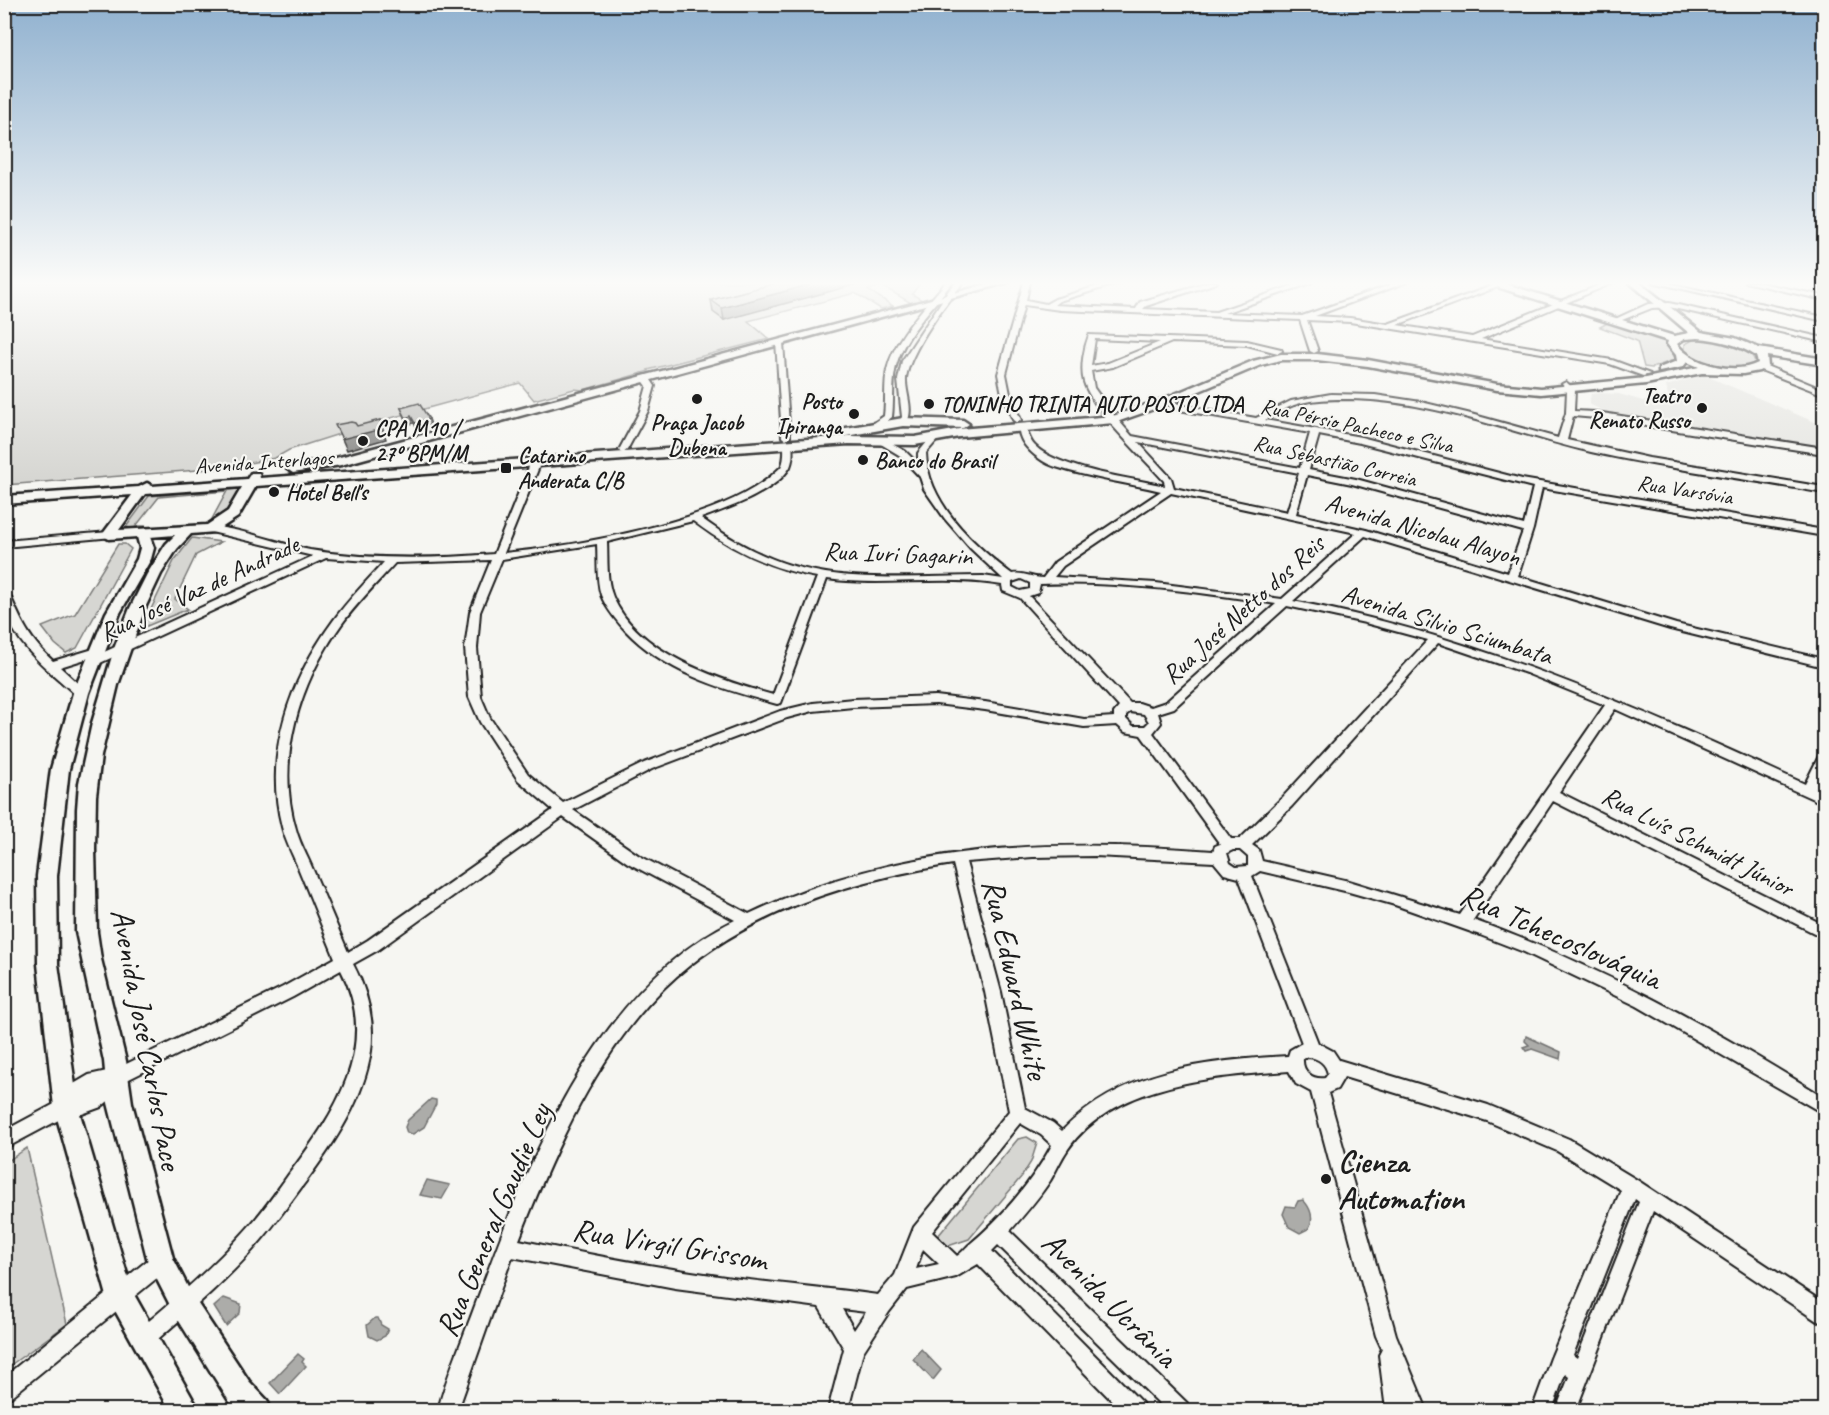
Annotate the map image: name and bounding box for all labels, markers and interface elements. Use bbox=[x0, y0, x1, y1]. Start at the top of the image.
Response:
place label: Teatro Renato Russo bbox=[1588, 382, 1692, 435]
place label: Posto Ipiranga bbox=[776, 388, 844, 441]
place label: TONINHO TRINTA AUTO POSTO LTDA bbox=[941, 391, 1245, 419]
marker: Praça Jacob Dubena bbox=[690, 392, 704, 406]
street label: Rua Pérsio Pacheco e Silva bbox=[1258, 392, 1457, 460]
marker: TONINHO TRINTA AUTO POSTO LTDA bbox=[922, 397, 936, 411]
marker: Teatro Renato Russo bbox=[1695, 401, 1709, 415]
marker: Posto Ipiranga bbox=[847, 407, 861, 421]
place label: Praça Jacob Dubena bbox=[651, 409, 745, 462]
place label: CPA M10 / 27º BPM/M bbox=[375, 415, 470, 468]
street label: Rua Sebastião Correia bbox=[1251, 429, 1420, 494]
marker: CPA M10 / 27º BPM/M bbox=[356, 434, 370, 448]
place label: Catarino Anderata C/B bbox=[518, 442, 625, 495]
street label: Avenida Interlagos bbox=[194, 443, 337, 481]
place label: Banco do Brasil bbox=[875, 447, 999, 475]
marker: Banco do Brasil bbox=[856, 453, 870, 467]
marker: Catarino Anderata C/B bbox=[499, 461, 513, 475]
street label: Rua Varsóvia bbox=[1635, 469, 1736, 512]
place label: Hotel Bell's bbox=[286, 479, 370, 507]
marker: Hotel Bell's bbox=[267, 485, 281, 499]
street label: Avenida Nicolau Alayon bbox=[1321, 486, 1525, 573]
street label: Rua José Netto dos Reis bbox=[1155, 526, 1333, 691]
street label: Rua José Vaz de Andrade bbox=[94, 527, 306, 649]
street label: Rua Iuri Gagarin bbox=[823, 534, 974, 573]
street label: Avenida Silvio Sciumbata bbox=[1338, 577, 1558, 673]
street label: Rua Luís Schmidt Júnior bbox=[1596, 779, 1801, 905]
street label: Rua Tchecoslováquia bbox=[1454, 874, 1670, 1000]
street label: Rua Edward White bbox=[973, 875, 1059, 1086]
street label: Avenida José Carlos Pace bbox=[101, 905, 192, 1176]
street label: Rua General Gaudie Ley bbox=[426, 1095, 562, 1343]
place label: Cienza Automation bbox=[1338, 1141, 1465, 1219]
marker: Cienza Automation bbox=[1319, 1172, 1333, 1186]
street label: Rua Virgil Grissom bbox=[570, 1209, 773, 1281]
street label: Avenida Ucrânia bbox=[1033, 1223, 1188, 1378]

